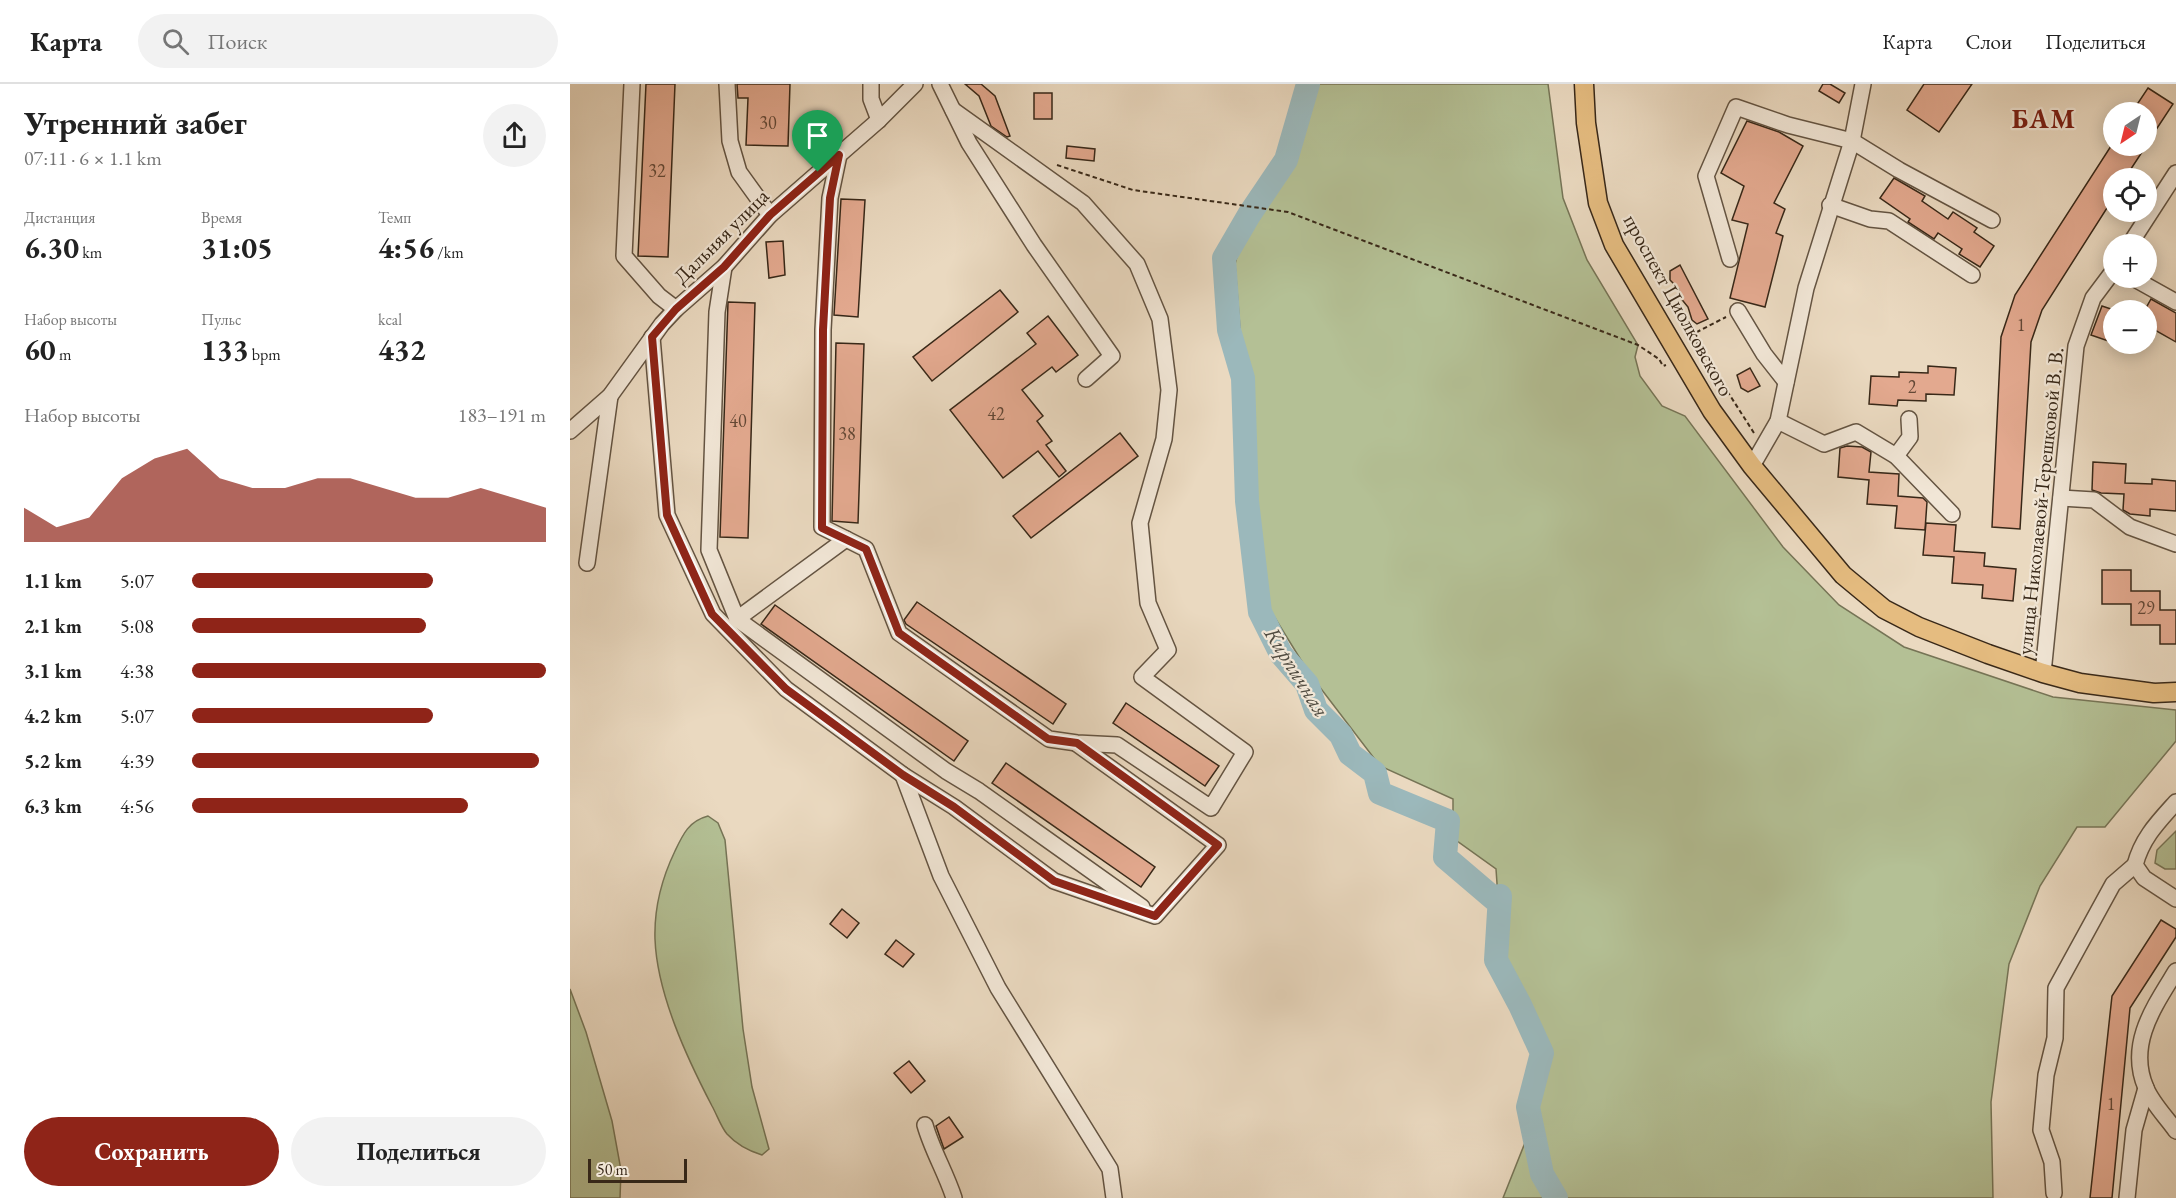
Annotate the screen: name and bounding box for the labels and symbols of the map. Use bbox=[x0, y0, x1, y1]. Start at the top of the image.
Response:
district label: БАМ bbox=[2011, 101, 2077, 136]
north arrow bbox=[2103, 102, 2157, 156]
pin bbox=[792, 110, 843, 172]
house number: 30 bbox=[759, 111, 777, 134]
house number: 32 bbox=[648, 159, 666, 182]
street label: Дальняя улица bbox=[667, 182, 775, 290]
street label: проспект Циолковского bbox=[1618, 209, 1740, 401]
house number: 1 bbox=[2017, 313, 2025, 336]
street label: улица Николаевой-Терешковой В. В. bbox=[2010, 346, 2070, 656]
house number: 2 bbox=[1908, 375, 1917, 398]
house number: 42 bbox=[987, 402, 1005, 425]
house number: 40 bbox=[729, 409, 747, 432]
house number: 38 bbox=[838, 422, 856, 445]
house number: 29 bbox=[2137, 596, 2155, 619]
water label: Кирпичная bbox=[1257, 621, 1336, 723]
house number: 1 bbox=[2107, 1092, 2115, 1115]
scale bar bbox=[588, 1156, 687, 1184]

